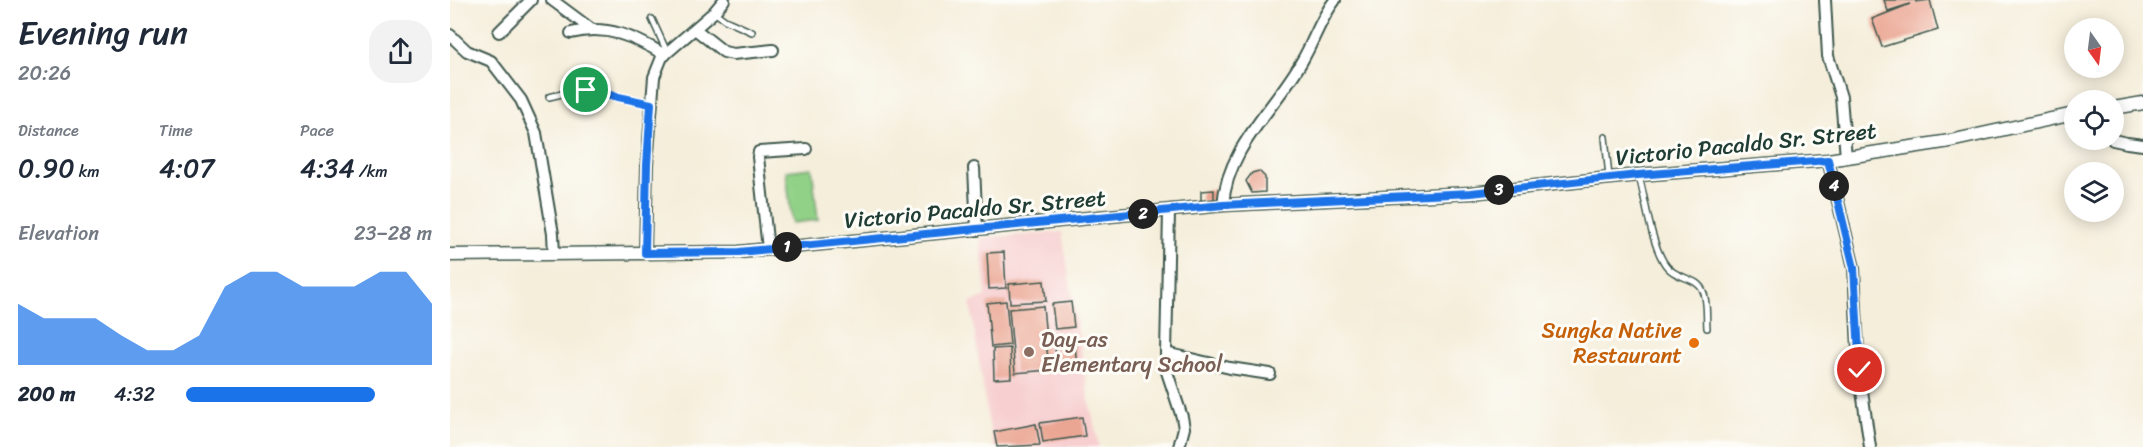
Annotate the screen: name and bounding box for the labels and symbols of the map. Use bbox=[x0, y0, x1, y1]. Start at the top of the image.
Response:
north arrow bbox=[2064, 18, 2124, 78]
pin bbox=[560, 64, 611, 115]
street label: Victorio Pacaldo Sr. Street bbox=[1614, 111, 1879, 177]
pin: 4 bbox=[1819, 171, 1849, 201]
pin: 3 bbox=[1484, 175, 1514, 205]
street label: Victorio Pacaldo Sr. Street bbox=[843, 178, 1108, 240]
pin: 2 bbox=[1128, 199, 1158, 229]
pin: 1 bbox=[772, 232, 802, 262]
place label: Sungka Native Restaurant bbox=[1541, 311, 1682, 375]
place label: Day-as Elementary School bbox=[1041, 320, 1223, 384]
marker: Sungka Native Restaurant bbox=[1687, 336, 1701, 350]
pin bbox=[1834, 344, 1885, 395]
marker: Day-as Elementary School bbox=[1022, 345, 1036, 359]

